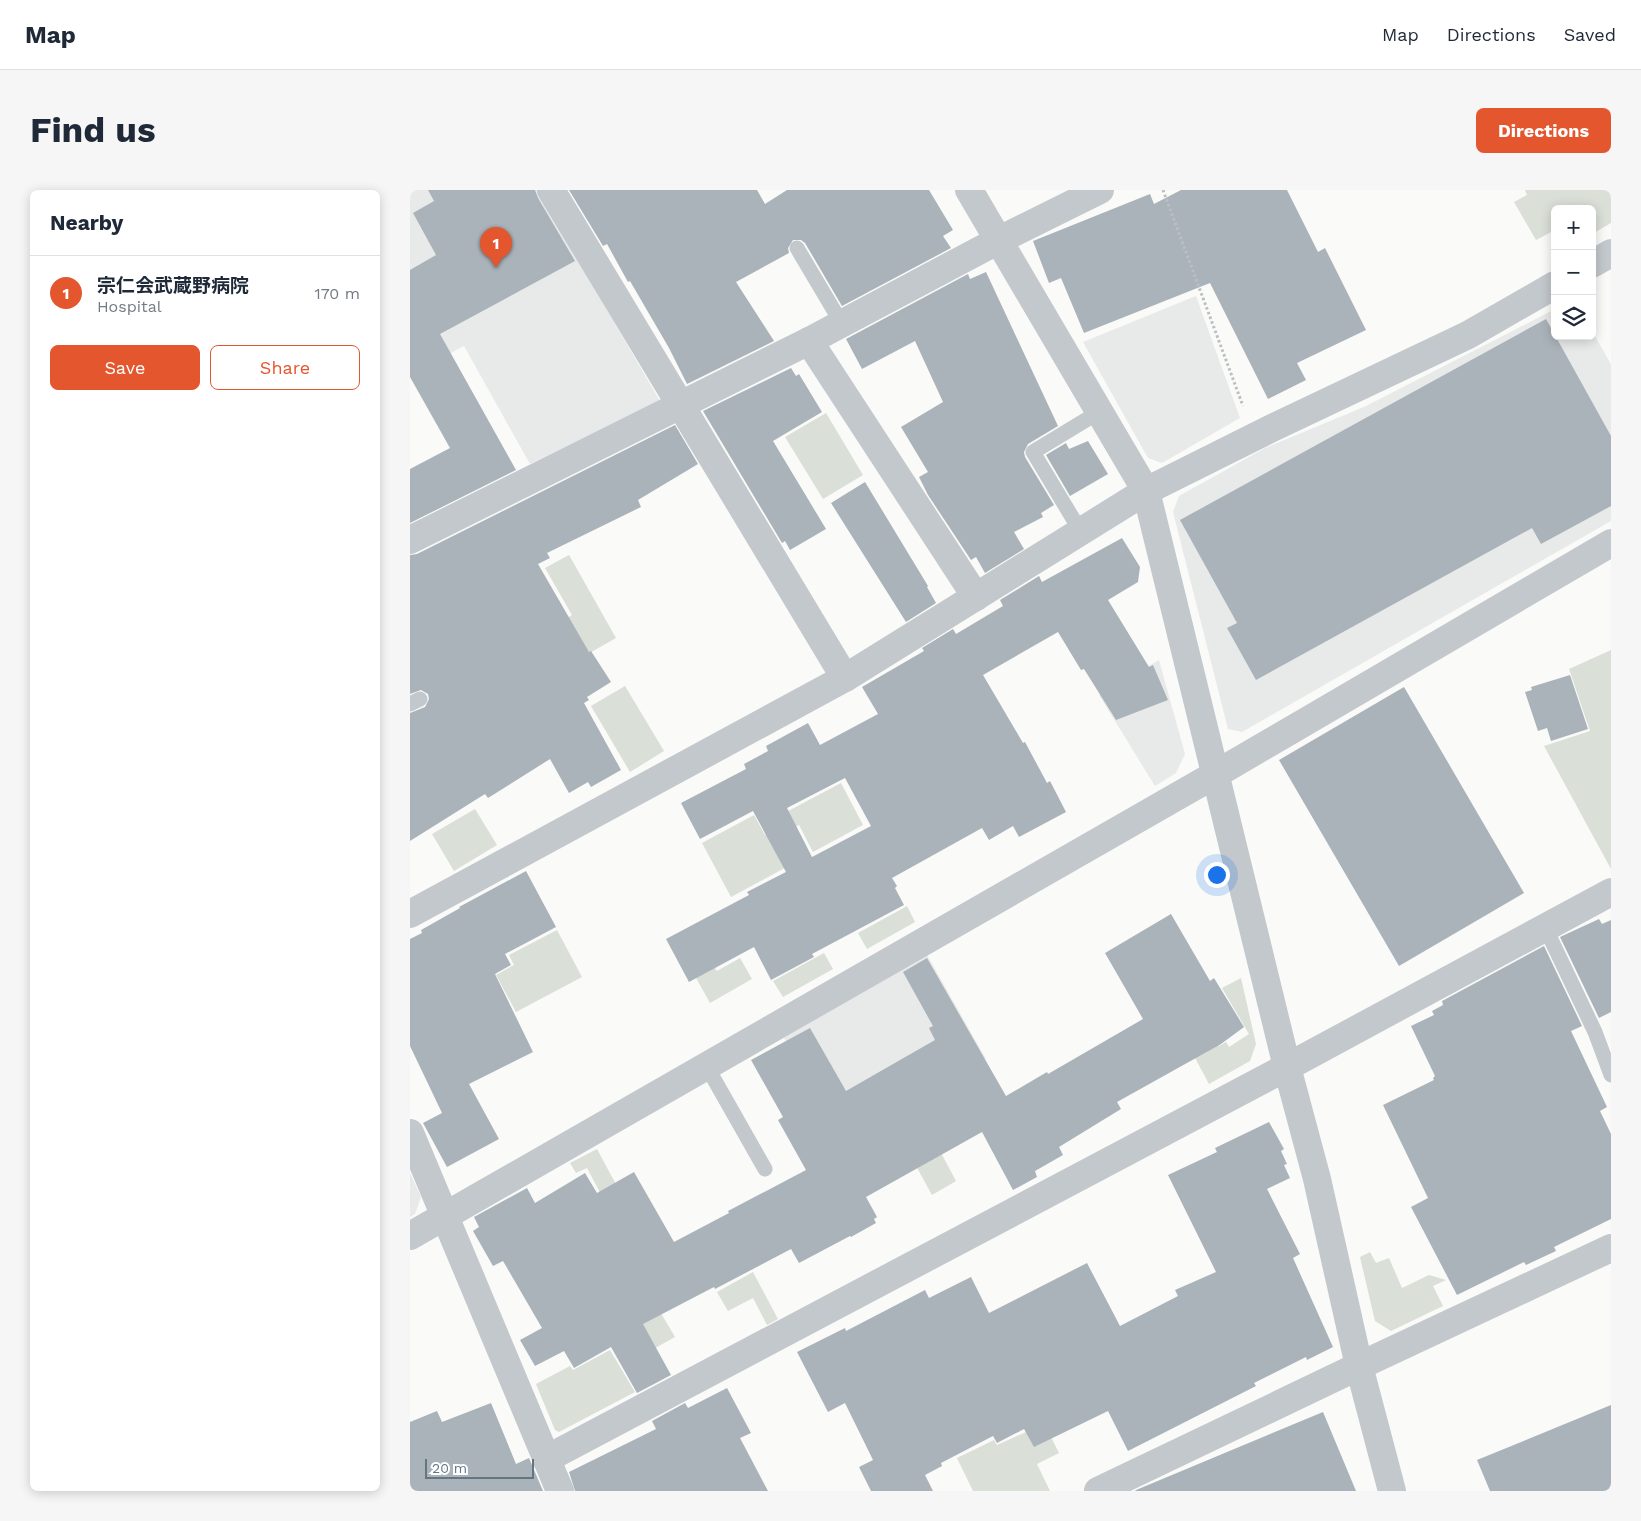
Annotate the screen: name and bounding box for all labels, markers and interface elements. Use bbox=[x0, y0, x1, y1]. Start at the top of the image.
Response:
text: Map bbox=[25, 21, 76, 49]
text: Map bbox=[1382, 24, 1419, 45]
text: Directions bbox=[1447, 24, 1536, 45]
text: Saved bbox=[1564, 24, 1616, 45]
button: Directions bbox=[1476, 108, 1611, 153]
text: Find us bbox=[30, 109, 156, 151]
map controls bbox=[1551, 205, 1596, 340]
button: + bbox=[1551, 205, 1596, 250]
text: Nearby bbox=[50, 210, 123, 235]
pin: 1 bbox=[480, 227, 512, 268]
button: − bbox=[1551, 250, 1596, 295]
text: 宗仁会武蔵野病院 bbox=[97, 274, 249, 297]
text: 1 bbox=[63, 284, 69, 303]
text: 170 m bbox=[314, 284, 360, 303]
button: layers bbox=[1551, 295, 1596, 340]
text: Hospital bbox=[97, 297, 162, 316]
button: Save bbox=[50, 345, 200, 390]
button: Share bbox=[210, 345, 360, 390]
your location bbox=[1204, 862, 1230, 888]
scale bar bbox=[425, 1456, 534, 1479]
text: 20 m bbox=[432, 1460, 467, 1476]

